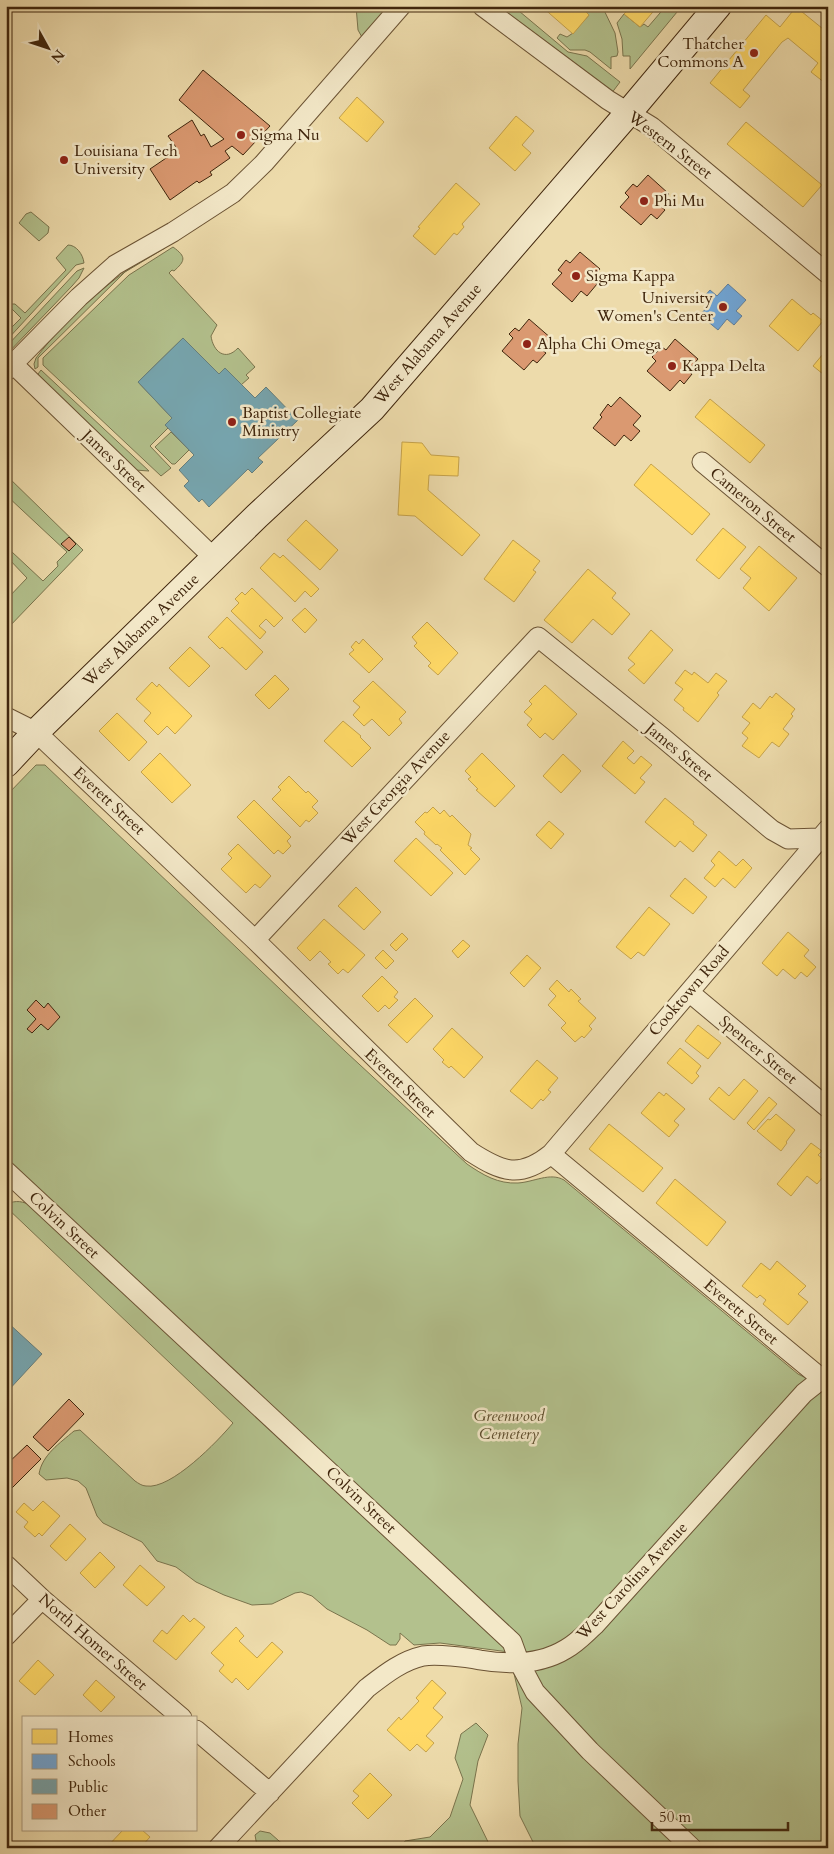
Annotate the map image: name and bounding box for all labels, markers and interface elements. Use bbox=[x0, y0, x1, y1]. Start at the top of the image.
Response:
north arrow bbox=[22, 22, 72, 72]
place label: Thatcher Commons A bbox=[657, 33, 745, 73]
text: N bbox=[46, 45, 69, 67]
marker: Thatcher Commons A bbox=[748, 47, 760, 59]
street label: Western Street bbox=[623, 105, 717, 184]
place label: Sigma Nu bbox=[251, 124, 320, 146]
marker: Sigma Nu bbox=[235, 129, 247, 141]
place label: Louisiana Tech University bbox=[74, 140, 178, 180]
marker: Louisiana Tech University bbox=[58, 154, 70, 166]
place label: Phi Mu bbox=[654, 190, 705, 212]
marker: Phi Mu bbox=[638, 195, 650, 207]
place label: Sigma Kappa bbox=[586, 265, 675, 287]
marker: Sigma Kappa bbox=[570, 270, 582, 282]
street label: West Alabama Avenue bbox=[368, 279, 487, 410]
place label: University Women's Center bbox=[596, 287, 714, 327]
marker: University Women's Center bbox=[717, 301, 729, 313]
place label: Alpha Chi Omega bbox=[537, 333, 661, 355]
marker: Alpha Chi Omega bbox=[521, 338, 533, 350]
place label: Kappa Delta bbox=[682, 355, 765, 377]
marker: Kappa Delta bbox=[666, 360, 678, 372]
place label: Baptist Collegiate Ministry bbox=[242, 402, 362, 442]
marker: Baptist Collegiate Ministry bbox=[226, 416, 238, 428]
street label: James Street bbox=[76, 423, 151, 497]
street label: Cameron Street bbox=[705, 462, 801, 548]
street label: West Alabama Avenue bbox=[77, 569, 204, 692]
street label: James Street bbox=[639, 716, 717, 787]
street label: West Georgia Avenue bbox=[336, 725, 455, 851]
street label: Everett Street bbox=[68, 762, 150, 840]
street label: Cooktown Road bbox=[644, 941, 735, 1041]
street label: Spencer Street bbox=[714, 1011, 802, 1089]
street label: Everett Street bbox=[360, 1043, 440, 1123]
street label: Colvin Street bbox=[24, 1186, 104, 1264]
street label: Everett Street bbox=[699, 1274, 783, 1350]
park label: Greenwood Cemetery bbox=[474, 1405, 546, 1445]
street label: Colvin Street bbox=[321, 1461, 401, 1539]
street label: West Carolina Avenue bbox=[571, 1517, 693, 1646]
street label: North Homer Street bbox=[34, 1589, 152, 1695]
legend bbox=[22, 1716, 198, 1832]
text: Homes bbox=[68, 1727, 113, 1747]
text: Schools bbox=[68, 1751, 116, 1771]
text: Public bbox=[68, 1777, 108, 1797]
scale bar bbox=[652, 1799, 788, 1831]
text: Other bbox=[68, 1801, 107, 1821]
text: 50 m bbox=[659, 1807, 691, 1827]

